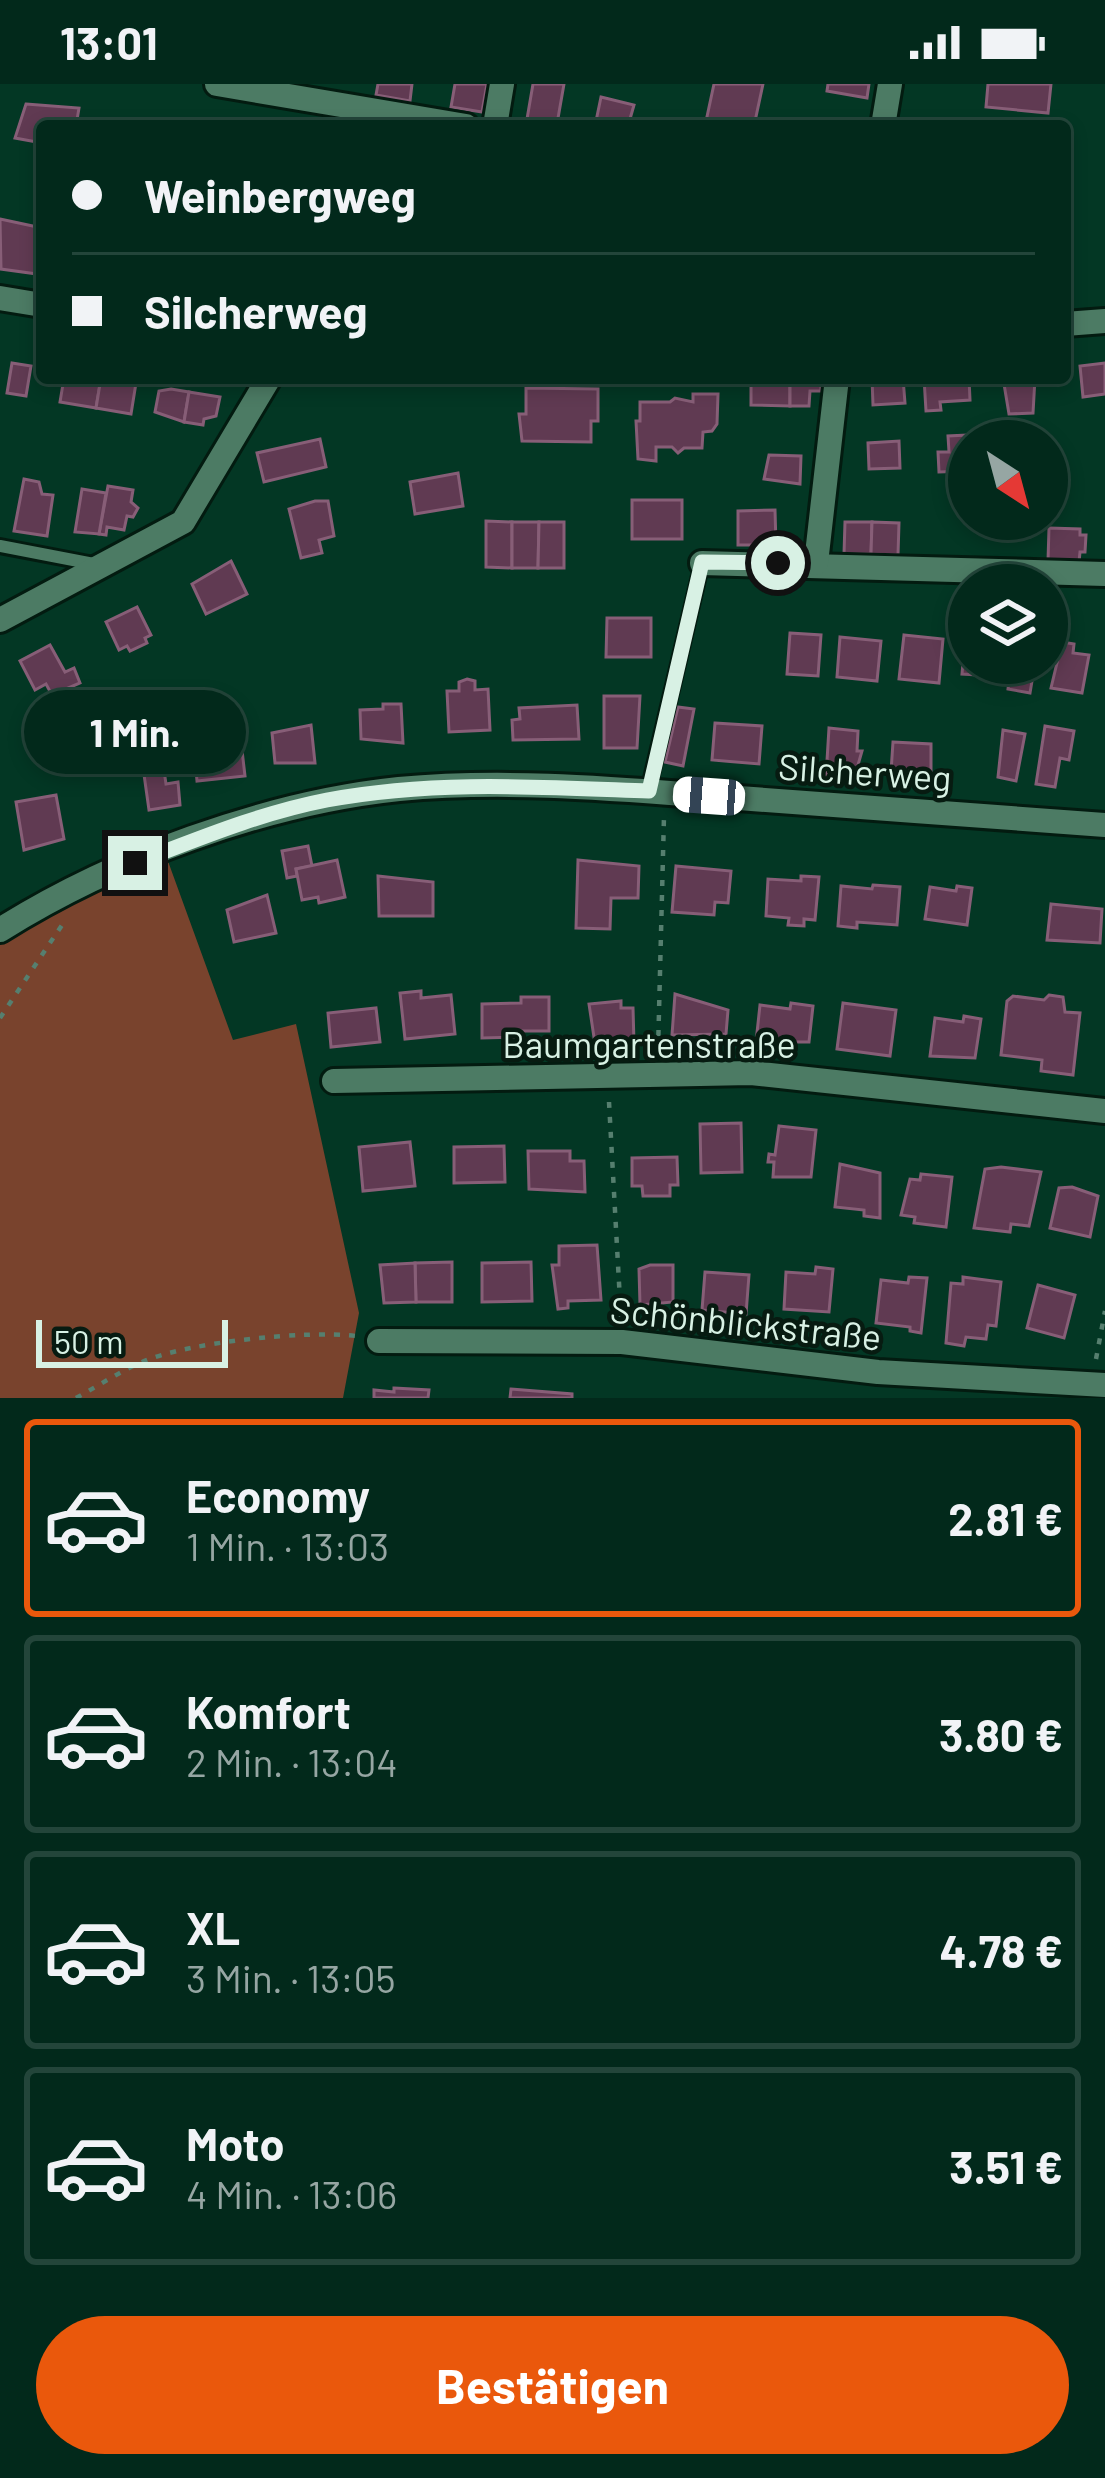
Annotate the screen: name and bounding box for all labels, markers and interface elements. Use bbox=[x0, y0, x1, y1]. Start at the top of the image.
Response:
text: 13:01 bbox=[60, 15, 158, 69]
text: Weinbergweg bbox=[144, 168, 416, 222]
text: Silcherweg bbox=[144, 284, 368, 338]
north arrow bbox=[948, 420, 1068, 540]
map controls bbox=[948, 420, 1068, 684]
route start bbox=[751, 536, 805, 590]
button: layers bbox=[948, 564, 1068, 684]
callout: 1 Min. bbox=[24, 689, 246, 773]
text: 1 Min. bbox=[90, 708, 181, 755]
street label: Silcherweg bbox=[777, 744, 953, 798]
car bbox=[672, 776, 746, 816]
route end bbox=[108, 836, 162, 890]
street label: Baumgartenstraße bbox=[502, 1022, 796, 1065]
street label: Schönblickstraße bbox=[608, 1286, 884, 1358]
scale bar bbox=[36, 1314, 228, 1367]
text: 50 m bbox=[54, 1321, 124, 1361]
icon: car bbox=[42, 1464, 150, 1572]
text: Economy bbox=[186, 1468, 370, 1522]
text: 2.81 € bbox=[948, 1491, 1063, 1545]
text: 1 Min. · 13:03 bbox=[186, 1522, 389, 1569]
icon: car bbox=[42, 1680, 150, 1788]
text: Komfort bbox=[186, 1684, 351, 1738]
text: 3.80 € bbox=[939, 1707, 1063, 1761]
text: 2 Min. · 13:04 bbox=[186, 1738, 398, 1785]
icon: car bbox=[42, 1896, 150, 2004]
text: XL bbox=[186, 1900, 240, 1954]
text: 4.78 € bbox=[939, 1923, 1063, 1977]
text: 3 Min. · 13:05 bbox=[186, 1954, 396, 2001]
icon: car bbox=[42, 2112, 150, 2220]
text: Moto bbox=[186, 2116, 284, 2170]
text: 3.51 € bbox=[949, 2139, 1063, 2193]
text: 4 Min. · 13:06 bbox=[186, 2170, 397, 2217]
button: Bestätigen bbox=[36, 2316, 1069, 2454]

